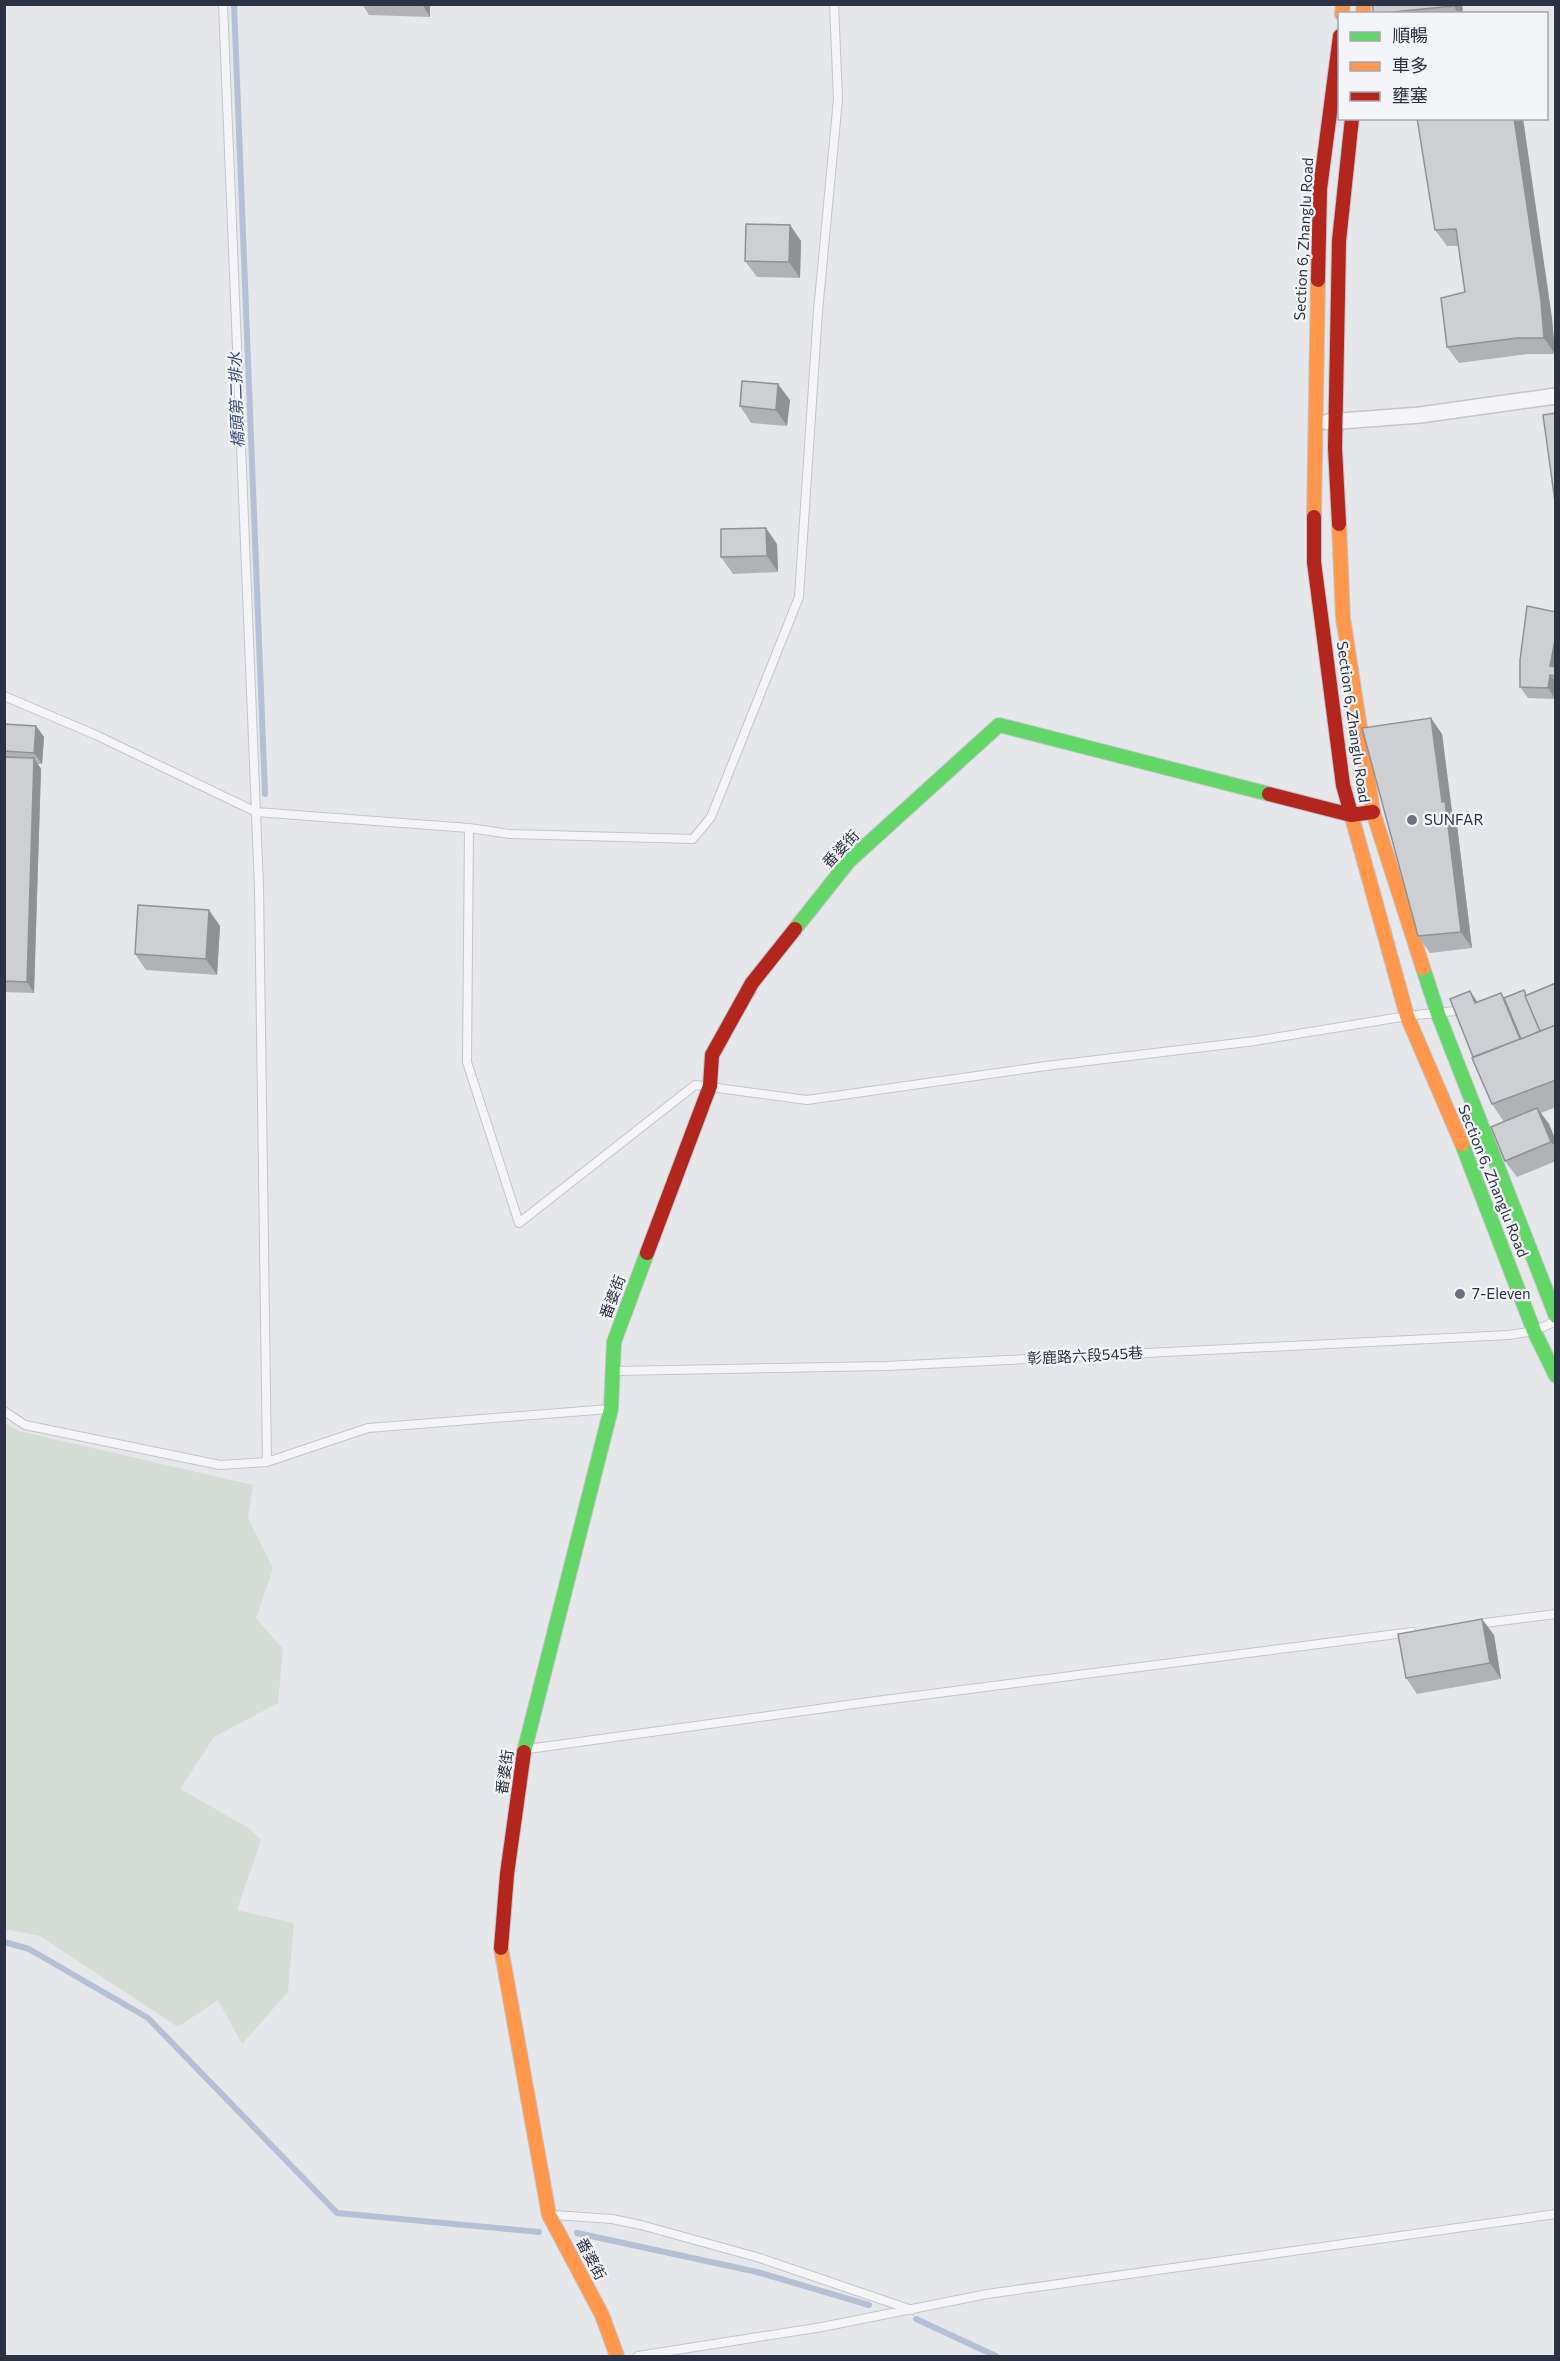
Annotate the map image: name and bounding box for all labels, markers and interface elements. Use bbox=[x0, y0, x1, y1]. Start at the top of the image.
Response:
legend bbox=[1338, 12, 1548, 120]
text: 順暢 bbox=[1392, 24, 1428, 46]
text: 車多 bbox=[1392, 54, 1428, 76]
text: 壅塞 bbox=[1392, 84, 1428, 106]
street label: Section 6, Zhanglu Road bbox=[1290, 157, 1316, 321]
water label: 橋頭第二排水 bbox=[224, 351, 247, 448]
street label: Section 6, Zhanglu Road bbox=[1334, 640, 1374, 804]
place label: SUNFAR bbox=[1424, 810, 1483, 828]
marker: SUNFAR bbox=[1405, 813, 1419, 827]
street label: 番婆街 bbox=[818, 826, 862, 871]
street label: Section 6, Zhanglu Road bbox=[1455, 1102, 1533, 1260]
street label: 番婆街 bbox=[596, 1272, 629, 1321]
place label: 7-Eleven bbox=[1472, 1284, 1531, 1302]
marker: 7-Eleven bbox=[1453, 1287, 1467, 1301]
street label: 彰鹿路六段545巷 bbox=[1026, 1343, 1143, 1367]
street label: 番婆街 bbox=[492, 1748, 516, 1795]
street label: 番婆街 bbox=[573, 2234, 610, 2283]

